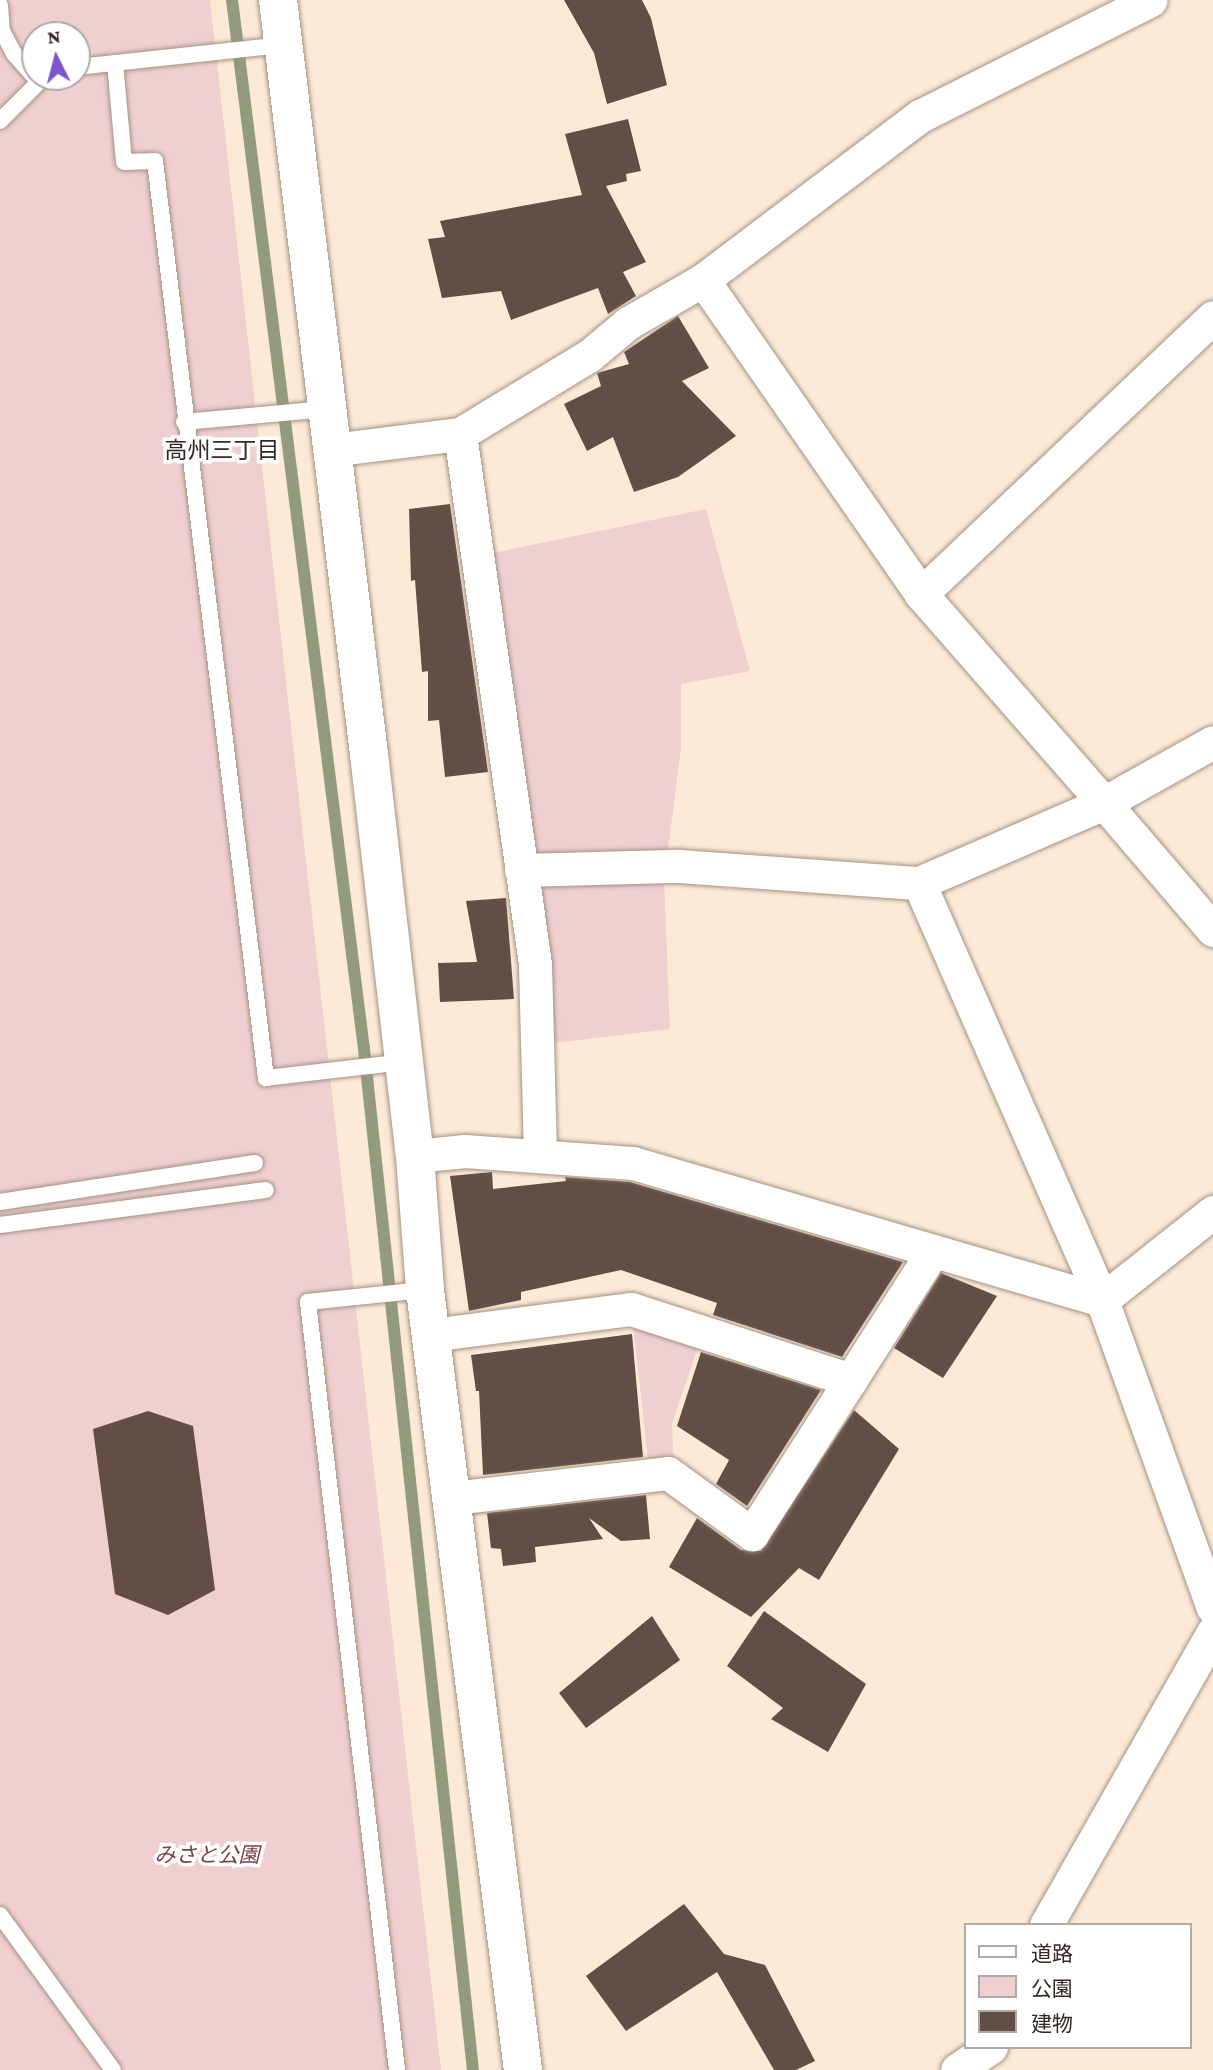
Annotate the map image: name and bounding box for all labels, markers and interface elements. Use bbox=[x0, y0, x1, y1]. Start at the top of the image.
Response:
north arrow bbox=[21, 21, 91, 91]
text: N bbox=[46, 25, 61, 48]
district label: 高州三丁目 bbox=[165, 436, 279, 464]
park label: みさと公園 bbox=[155, 1842, 259, 1868]
legend bbox=[964, 1923, 1192, 2049]
text: 道路 bbox=[1031, 1942, 1073, 1966]
text: 公園 bbox=[1031, 1977, 1073, 2001]
text: 建物 bbox=[1031, 2012, 1073, 2036]

